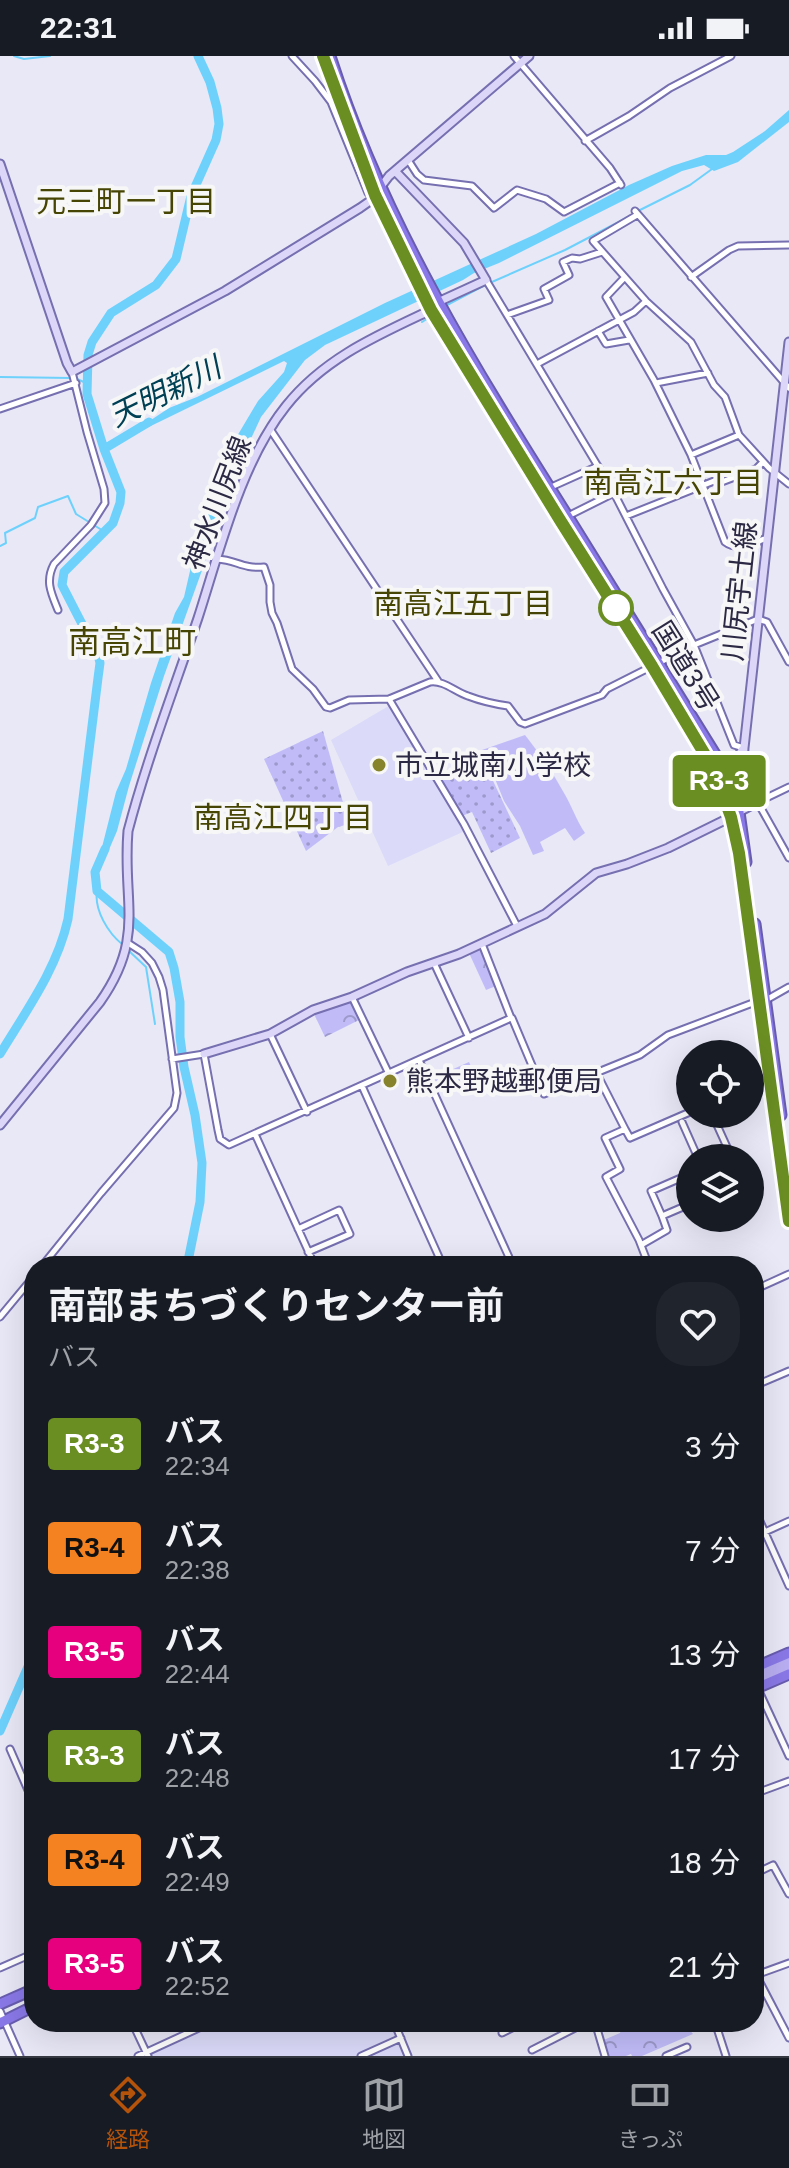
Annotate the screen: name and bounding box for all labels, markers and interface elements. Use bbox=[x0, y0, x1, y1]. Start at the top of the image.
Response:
text: 22:31 bbox=[40, 11, 117, 44]
district label: 元三町一丁目 bbox=[36, 185, 216, 218]
water label: 天明新川 bbox=[104, 349, 229, 433]
street label: 神水川尻線 bbox=[178, 432, 257, 574]
district label: 南高江六丁目 bbox=[583, 466, 763, 499]
street label: 川尻宇土線 bbox=[717, 520, 762, 662]
district label: 南高江五丁目 bbox=[373, 587, 553, 620]
unlabelled marker bbox=[599, 591, 633, 625]
street label: 国道3号 bbox=[646, 616, 725, 717]
district label: 南高江町 bbox=[68, 624, 196, 660]
place label: 市立城南小学校 bbox=[395, 750, 591, 781]
line badge: R3-3 bbox=[663, 755, 775, 807]
marker: 市立城南小学校 bbox=[370, 756, 388, 774]
text: R3-3 bbox=[689, 765, 749, 796]
district label: 南高江四丁目 bbox=[193, 801, 373, 834]
map controls bbox=[676, 1040, 764, 1232]
button: locate bbox=[676, 1040, 764, 1128]
place label: 熊本野越郵便局 bbox=[406, 1066, 602, 1097]
marker: 熊本野越郵便局 bbox=[381, 1072, 399, 1090]
button: layers bbox=[676, 1144, 764, 1232]
button: heart bbox=[656, 1282, 740, 1366]
text: 南部まちづくりセンター前 bbox=[48, 1285, 504, 1327]
text: バス bbox=[48, 1342, 100, 1372]
text: バス bbox=[165, 1415, 225, 1448]
text: R3-3 bbox=[64, 1428, 125, 1459]
text: 3 分 bbox=[685, 1430, 740, 1463]
text: 22:34 bbox=[165, 1451, 230, 1481]
text: バス bbox=[165, 1519, 225, 1552]
text: R3-4 bbox=[64, 1532, 125, 1563]
text: 7 分 bbox=[685, 1534, 740, 1567]
text: 22:38 bbox=[165, 1555, 230, 1585]
text: バス bbox=[165, 1623, 225, 1656]
text: R3-5 bbox=[64, 1636, 125, 1667]
text: 13 分 bbox=[668, 1638, 740, 1671]
text: 22:44 bbox=[165, 1659, 230, 1689]
text: バス bbox=[165, 1727, 225, 1760]
text: R3-3 bbox=[64, 1740, 125, 1771]
text: 17 分 bbox=[668, 1742, 740, 1775]
text: 22:48 bbox=[165, 1763, 230, 1793]
text: バス bbox=[165, 1831, 225, 1864]
text: R3-4 bbox=[64, 1844, 125, 1875]
text: 18 分 bbox=[668, 1846, 740, 1879]
text: 22:49 bbox=[165, 1867, 230, 1897]
text: バス bbox=[165, 1935, 225, 1968]
text: R3-5 bbox=[64, 1948, 125, 1979]
text: 21 分 bbox=[668, 1950, 740, 1983]
text: 22:52 bbox=[165, 1971, 230, 2001]
tab: 経路 bbox=[106, 2073, 150, 2153]
tab: 地図 bbox=[362, 2073, 406, 2153]
tab: きっぷ bbox=[618, 2073, 683, 2153]

